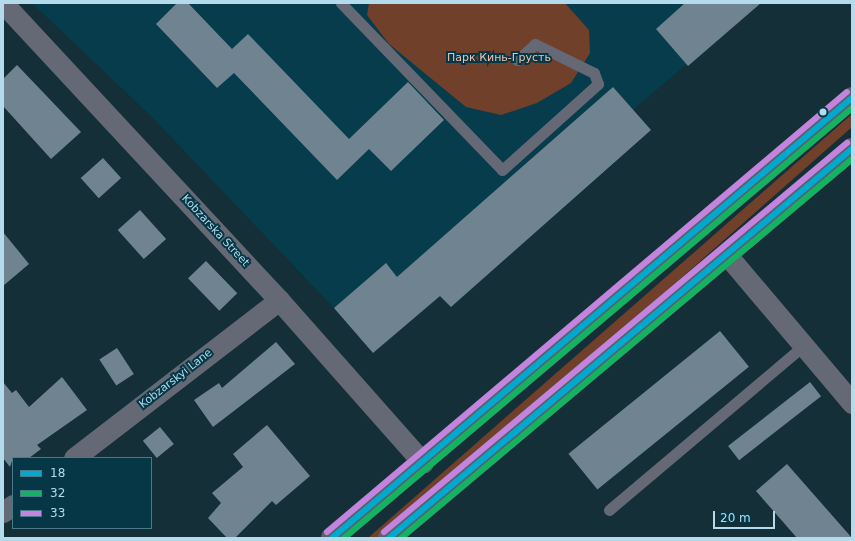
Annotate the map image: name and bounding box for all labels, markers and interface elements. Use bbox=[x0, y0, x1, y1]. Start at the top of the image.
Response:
park label: Парк Кинь-Грусть bbox=[447, 51, 551, 65]
unlabelled marker bbox=[818, 107, 828, 117]
street label: Kobzarska Street bbox=[178, 192, 252, 270]
street label: Kobzarskyi Lane bbox=[137, 346, 215, 412]
legend bbox=[12, 457, 152, 529]
text: 18 bbox=[50, 466, 65, 480]
text: 32 bbox=[50, 486, 65, 500]
scale bar bbox=[715, 503, 777, 529]
text: 33 bbox=[50, 506, 65, 520]
text: 20 m bbox=[720, 511, 751, 525]

